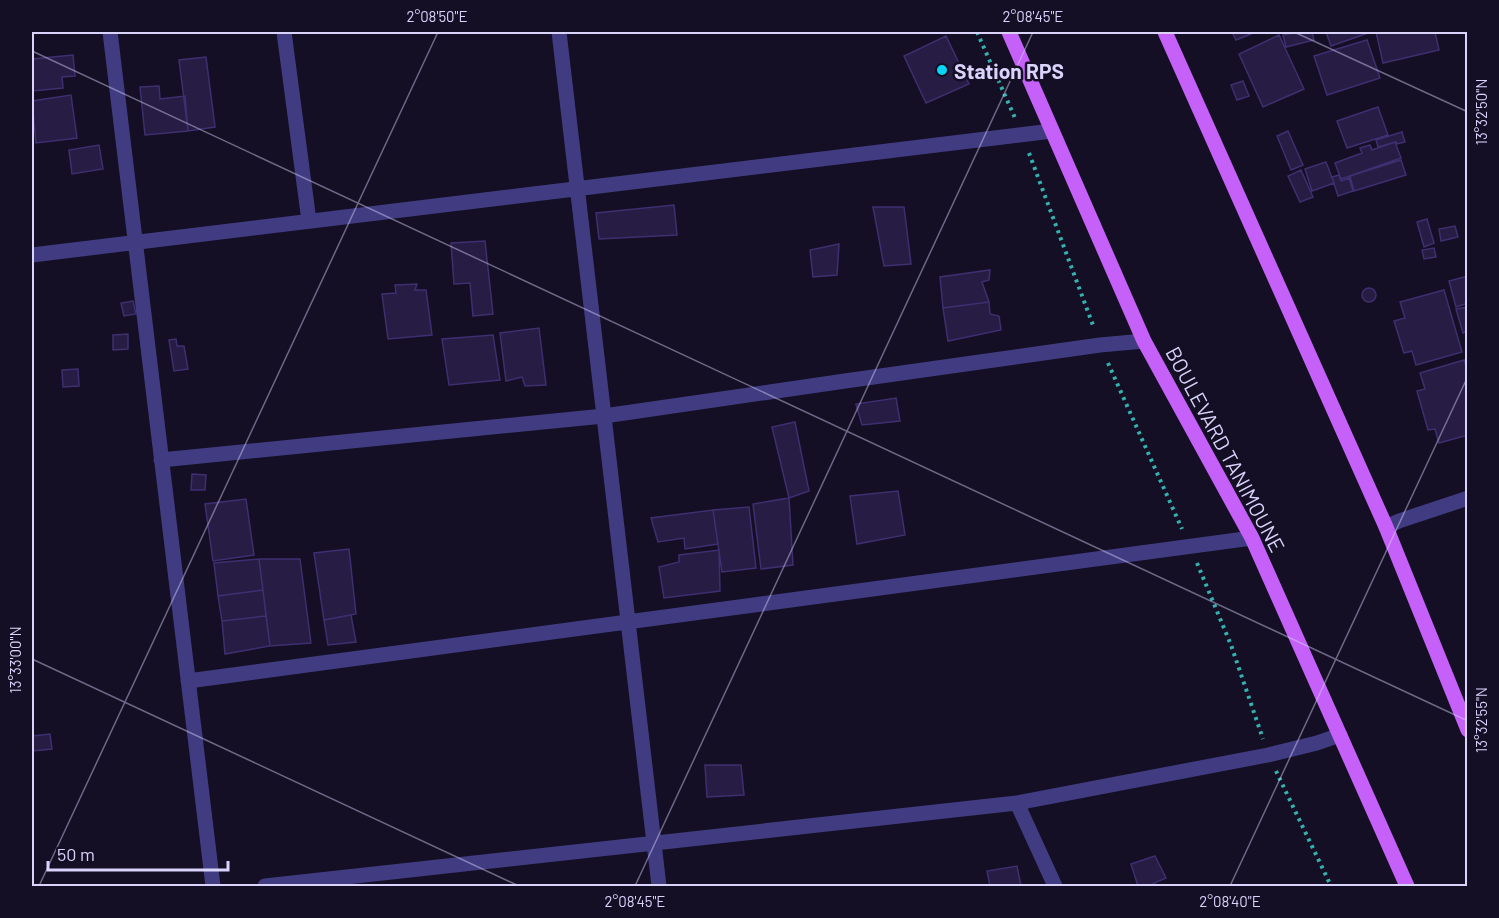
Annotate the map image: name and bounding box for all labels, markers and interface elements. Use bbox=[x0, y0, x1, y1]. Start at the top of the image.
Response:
text: 2°08'50"E bbox=[406, 7, 468, 25]
text: 2°08'45"E bbox=[1003, 7, 1063, 25]
place label: Station RPS bbox=[954, 58, 1064, 83]
marker: Station RPS bbox=[935, 63, 949, 77]
text: 13°32'50"N bbox=[1472, 79, 1490, 145]
street label: BOULEVARD TANIMOUNE bbox=[1161, 342, 1291, 556]
text: 13°33'00"N bbox=[6, 626, 24, 694]
text: 13°32'55"N bbox=[1472, 687, 1490, 753]
scale bar bbox=[48, 834, 228, 872]
text: 50 m bbox=[57, 843, 95, 865]
text: 2°08'45"E bbox=[605, 892, 665, 910]
text: 2°08'40"E bbox=[1199, 892, 1261, 910]

